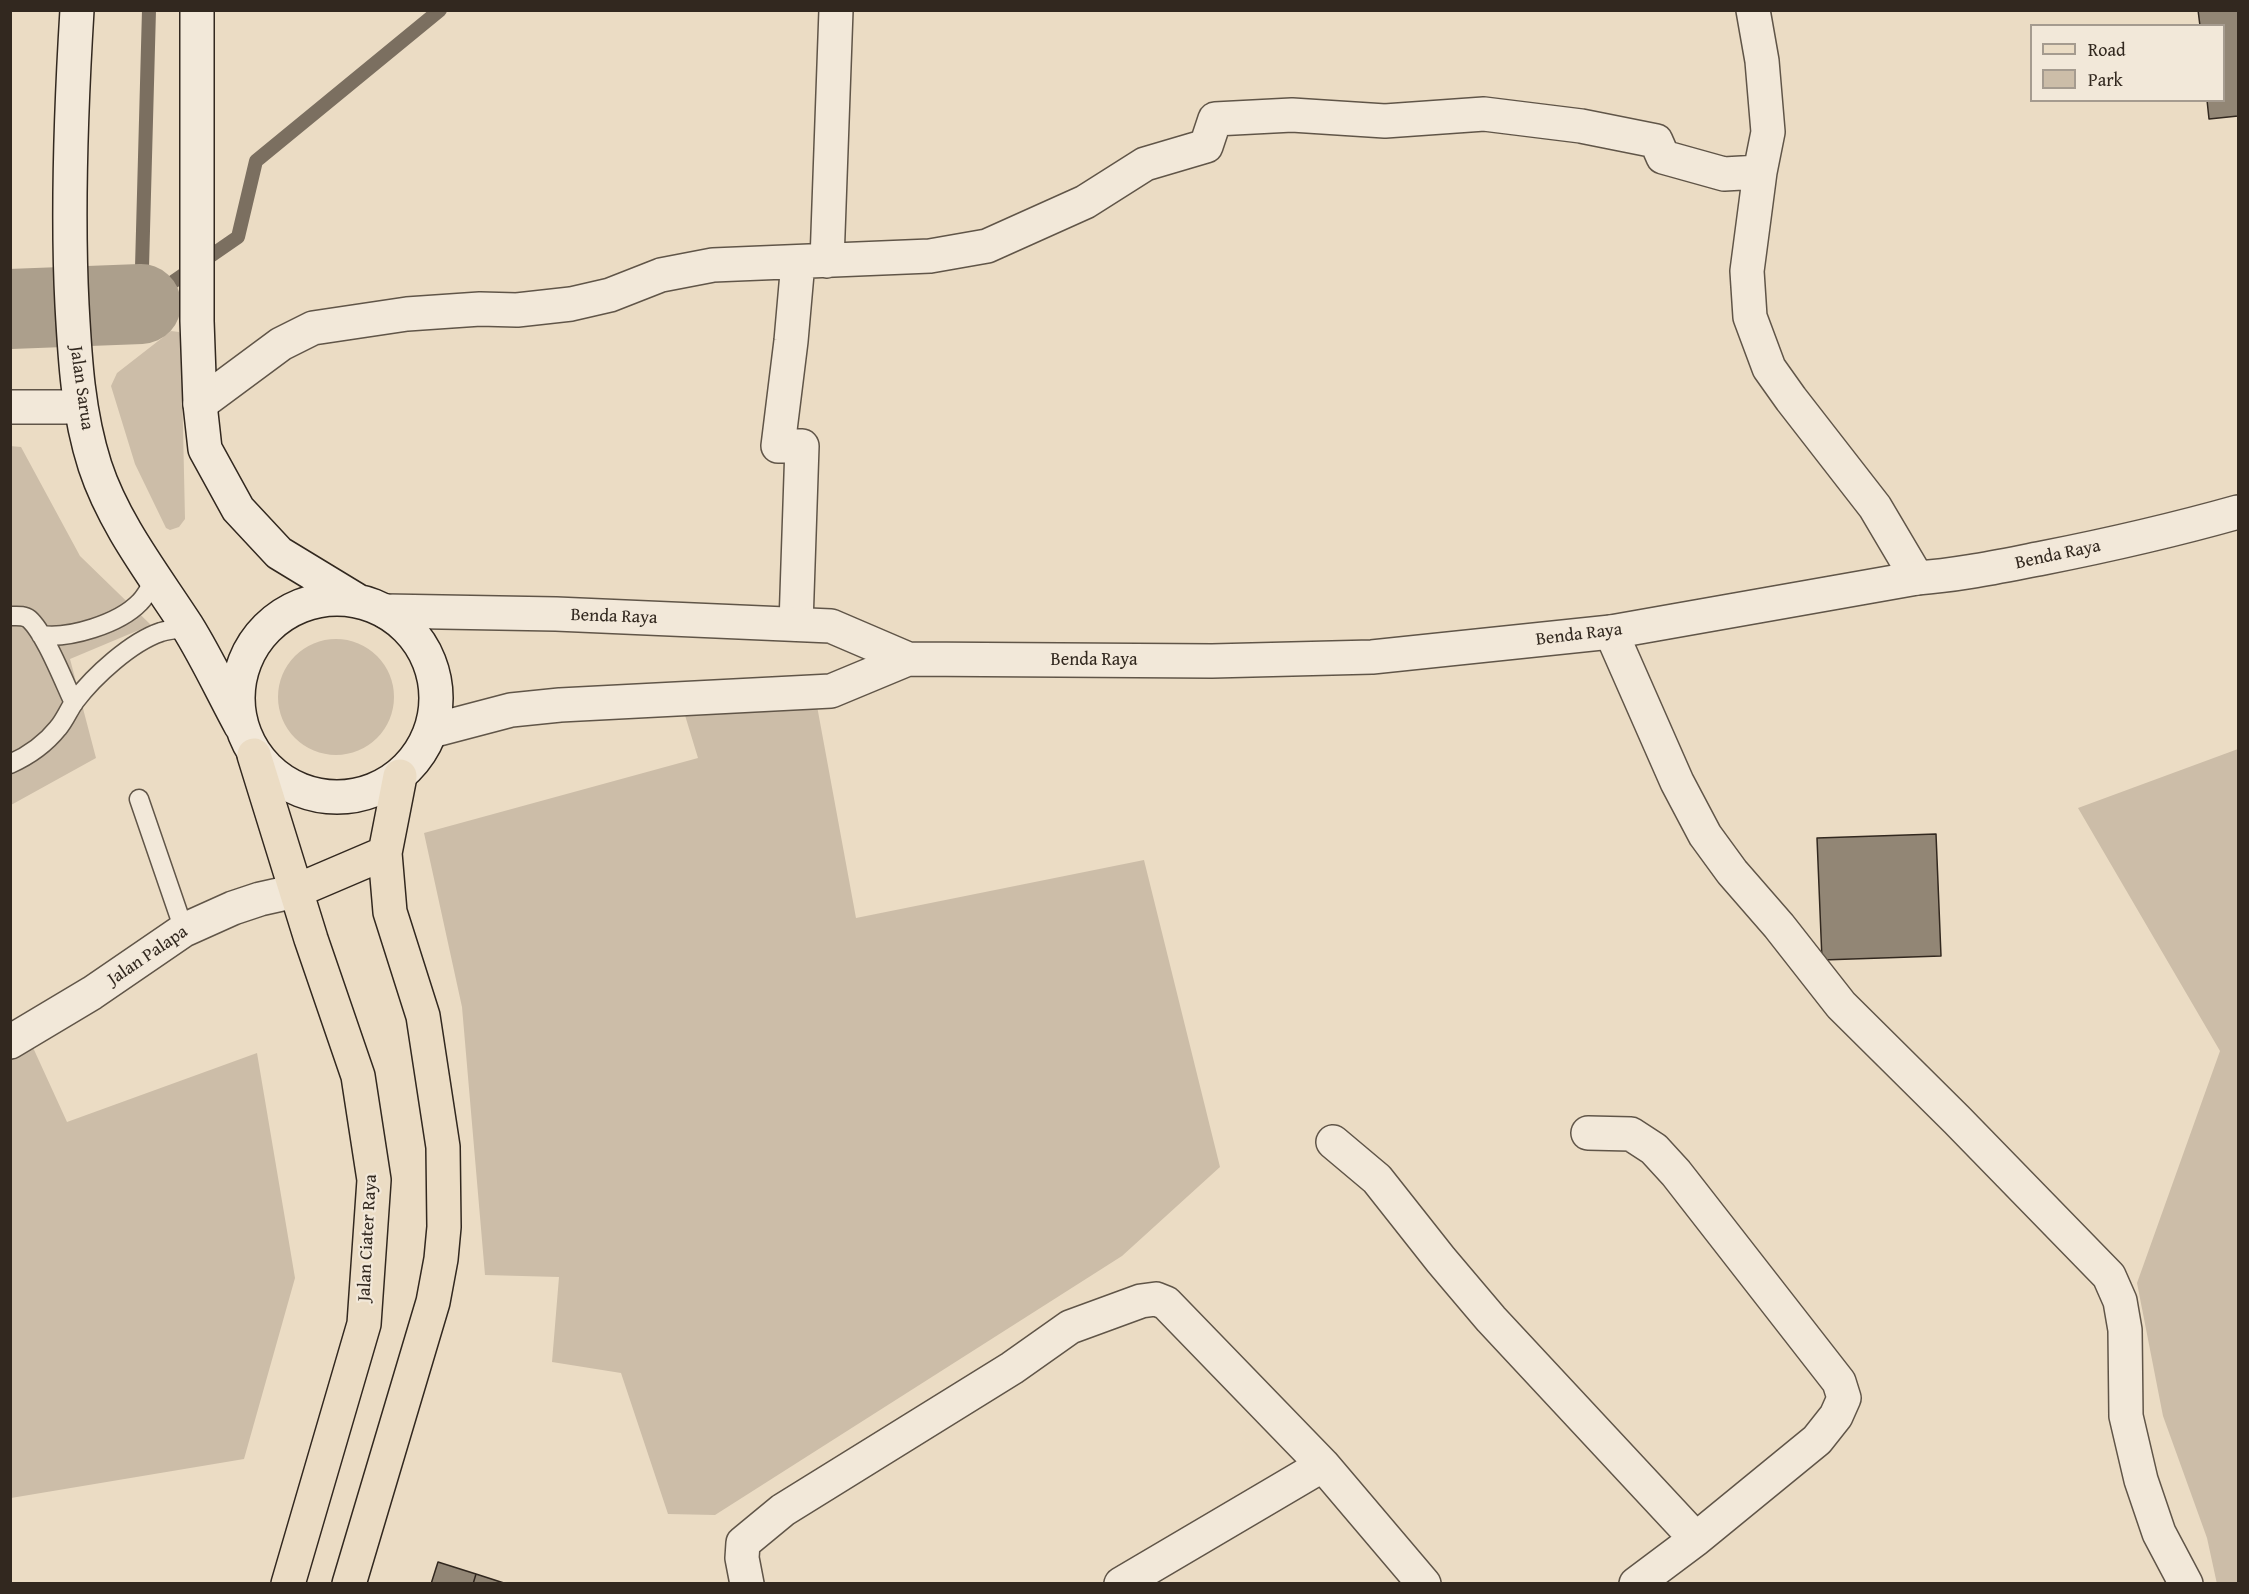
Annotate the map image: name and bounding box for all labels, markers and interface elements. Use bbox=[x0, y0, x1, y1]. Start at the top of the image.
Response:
legend bbox=[2030, 24, 2225, 102]
text: Road bbox=[2088, 36, 2126, 63]
text: Park bbox=[2088, 66, 2123, 93]
street label: Jalan Sarua bbox=[64, 345, 98, 431]
street label: Benda Raya bbox=[2013, 535, 2103, 575]
street label: Benda Raya bbox=[570, 605, 658, 629]
street label: Benda Raya bbox=[1535, 619, 1623, 651]
street label: Benda Raya bbox=[1051, 649, 1137, 671]
street label: Jalan Palapa bbox=[104, 921, 192, 991]
street label: Jalan Ciater Raya bbox=[354, 1174, 382, 1302]

